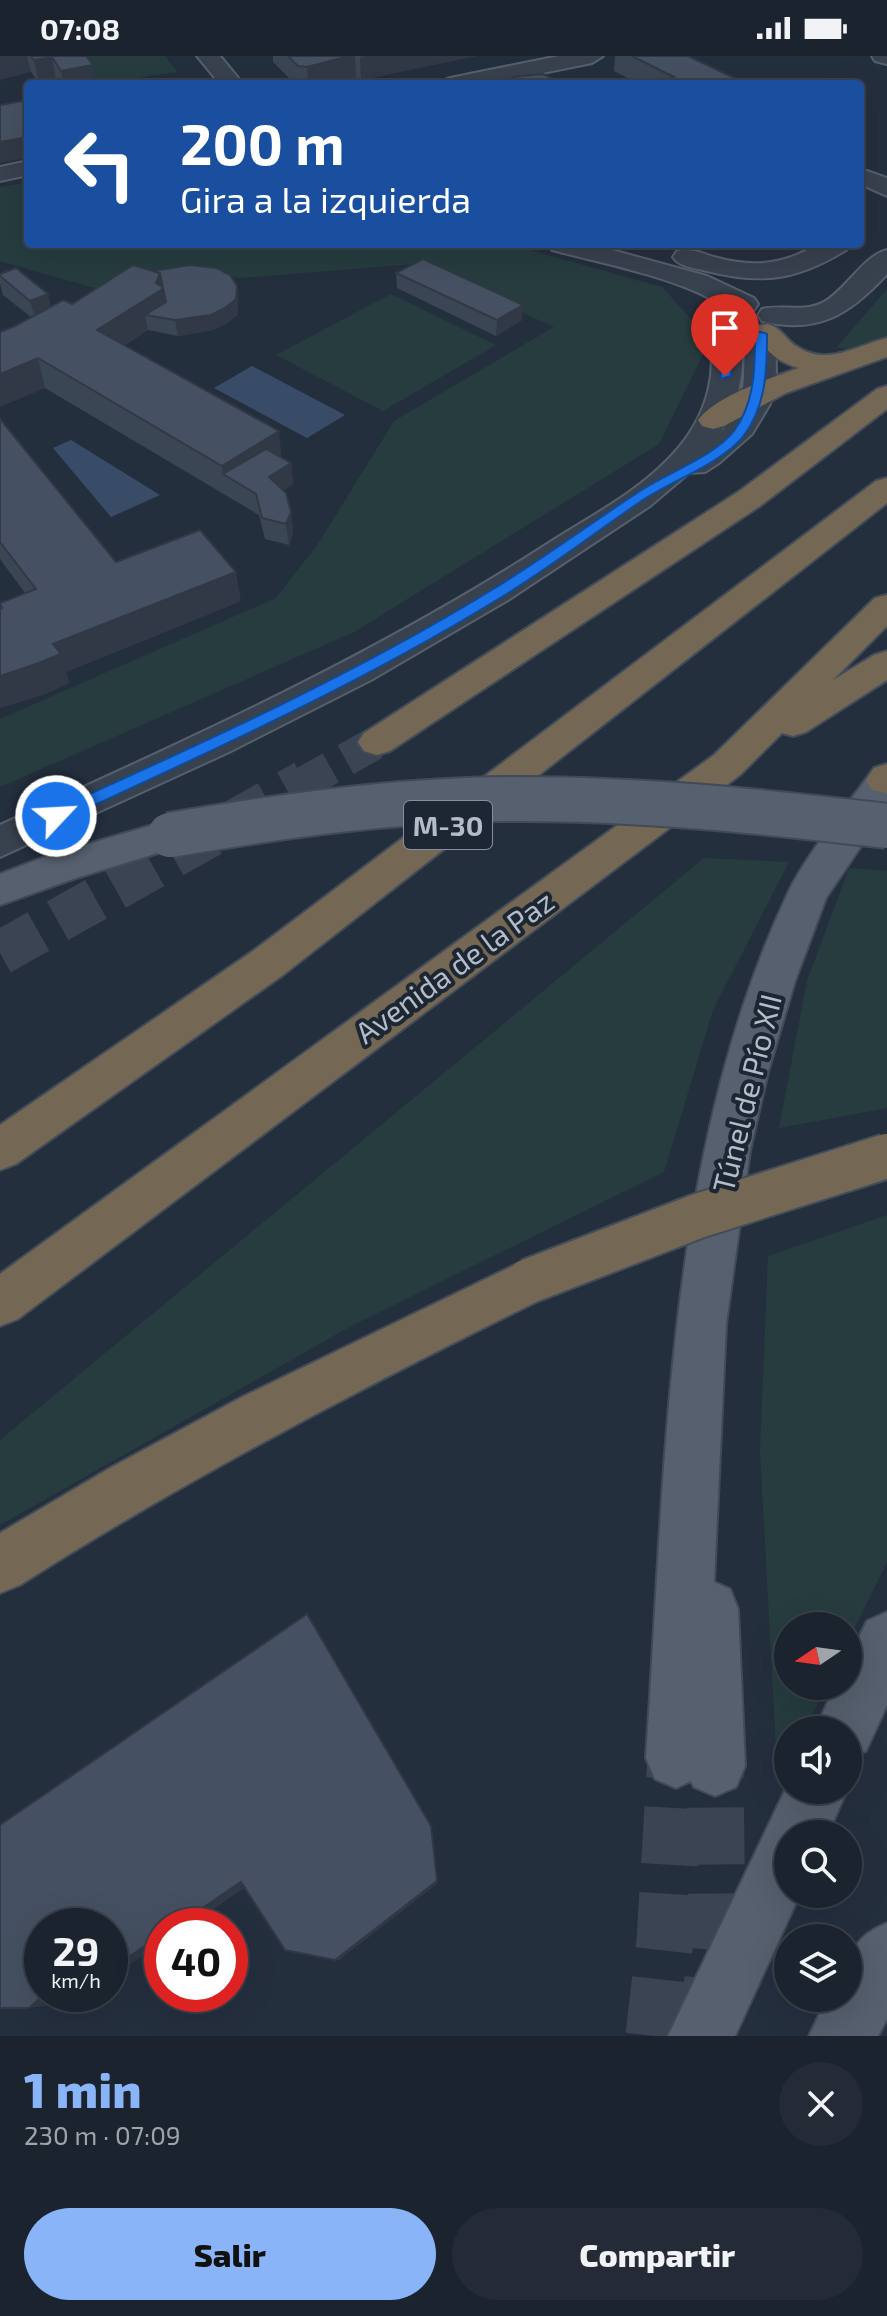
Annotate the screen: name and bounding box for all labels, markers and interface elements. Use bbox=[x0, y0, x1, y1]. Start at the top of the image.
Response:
text: 07:08 bbox=[40, 10, 120, 46]
text: 200 m bbox=[180, 109, 345, 176]
icon: left bbox=[48, 112, 152, 216]
text: Gira a la izquierda bbox=[180, 177, 471, 220]
pin bbox=[691, 294, 759, 376]
icon: arrive bbox=[703, 306, 747, 350]
position arrow bbox=[14, 774, 98, 858]
road number: M-30 bbox=[404, 801, 492, 849]
street label: Avenida de la Paz bbox=[348, 882, 560, 1050]
street label: Túnel de Pío XII bbox=[704, 990, 788, 1196]
north arrow bbox=[774, 1612, 862, 1700]
map controls bbox=[774, 1612, 862, 2012]
button: sound bbox=[774, 1716, 862, 1804]
button: search bbox=[774, 1820, 862, 1908]
speed limit sign: 40 bbox=[144, 1908, 248, 2012]
button: layers bbox=[774, 1924, 862, 2012]
text: 29 bbox=[53, 1926, 99, 1974]
text: km/h bbox=[51, 1968, 101, 1992]
text: 1 min bbox=[24, 2060, 142, 2118]
button: close bbox=[779, 2062, 863, 2146]
text: 230 m · 07:09 bbox=[24, 2119, 181, 2150]
button: Salir bbox=[24, 2208, 436, 2300]
button: Compartir bbox=[452, 2208, 863, 2300]

